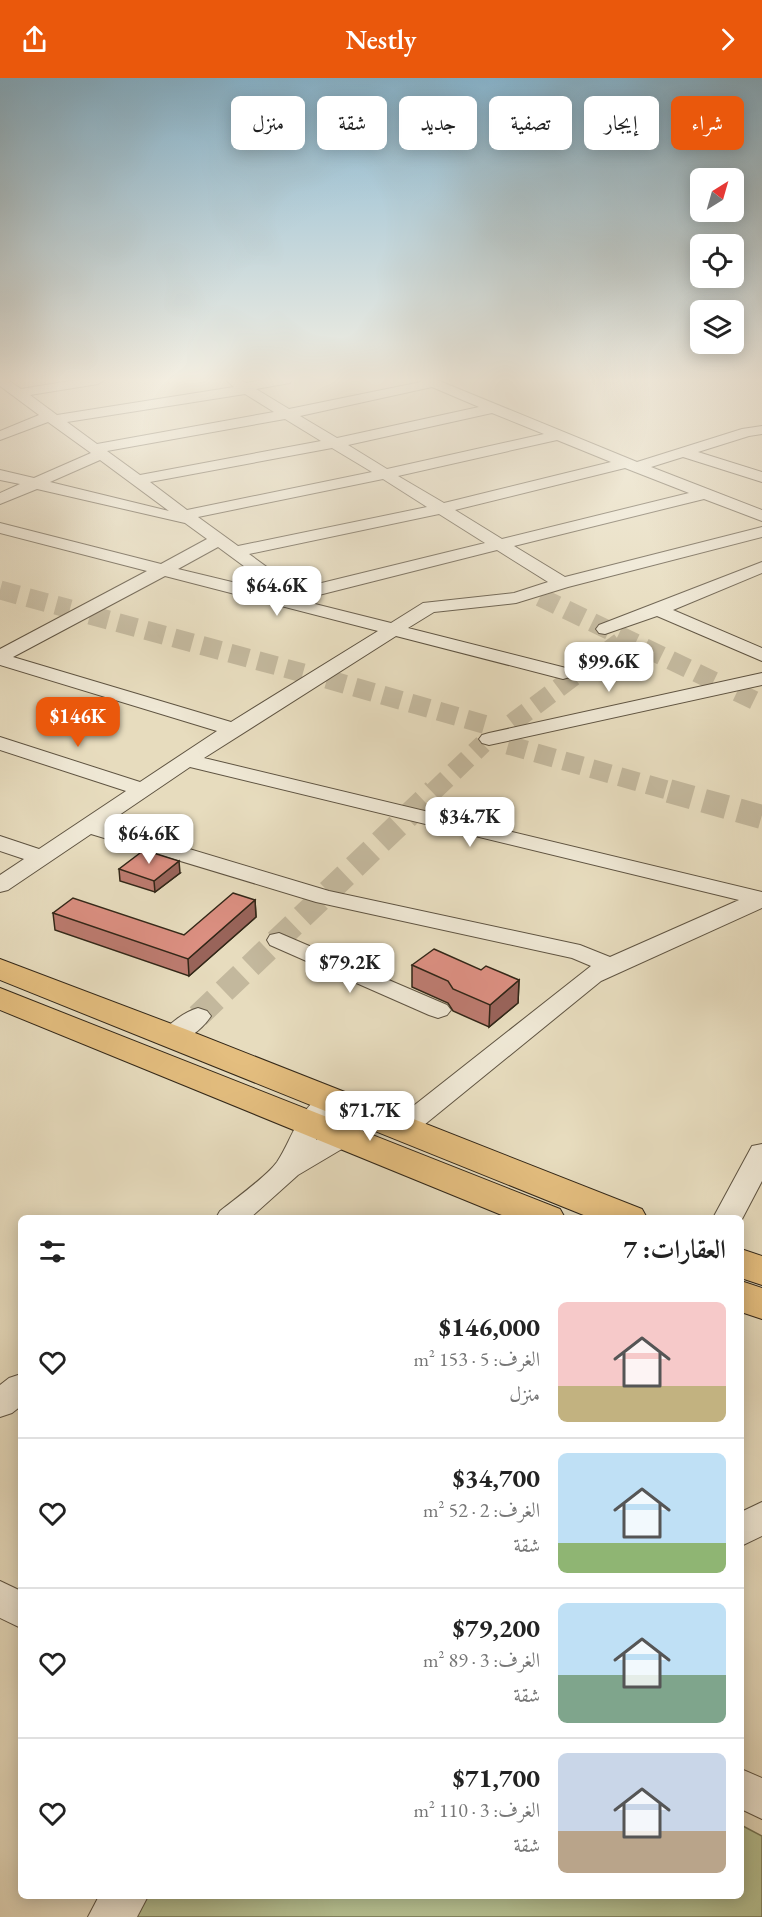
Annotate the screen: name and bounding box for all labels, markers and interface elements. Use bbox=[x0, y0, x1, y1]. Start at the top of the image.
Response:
text: Nestly bbox=[346, 22, 416, 57]
icon: share bbox=[18, 23, 51, 56]
icon: forward bbox=[711, 23, 744, 56]
chip: منزل bbox=[231, 96, 305, 150]
chip: شقة bbox=[317, 96, 387, 150]
chip: جديد bbox=[399, 96, 477, 150]
chip: تصفية bbox=[489, 96, 572, 150]
chip: إيجار bbox=[584, 96, 659, 150]
chip: شراء bbox=[671, 96, 744, 150]
north arrow bbox=[690, 168, 744, 222]
map controls bbox=[690, 168, 744, 354]
button: locate bbox=[690, 234, 744, 288]
button: layers bbox=[690, 300, 744, 354]
pin: $64.6K bbox=[228, 566, 326, 617]
text: $64.6K bbox=[246, 572, 308, 598]
pin: $99.6K bbox=[560, 642, 658, 693]
text: $99.6K bbox=[578, 648, 640, 674]
pin: $146K bbox=[36, 697, 120, 748]
text: $146K bbox=[50, 703, 106, 729]
pin: $34.7K bbox=[421, 797, 519, 848]
text: $34.7K bbox=[439, 803, 501, 829]
pin: $64.6K bbox=[100, 814, 198, 865]
text: $64.6K bbox=[118, 820, 180, 846]
pin: $79.2K bbox=[301, 943, 399, 994]
text: $79.2K bbox=[319, 949, 381, 975]
pin: $71.7K bbox=[321, 1091, 419, 1142]
text: $71.7K bbox=[339, 1097, 401, 1123]
text: العقارات: 7 bbox=[623, 1232, 726, 1266]
icon: filters bbox=[36, 1235, 69, 1268]
text: $146,000 bbox=[439, 1310, 540, 1344]
icon: home bbox=[606, 1326, 678, 1398]
icon: heart bbox=[36, 1346, 69, 1379]
text: الغرف: 5 · 153 m² bbox=[413, 1346, 540, 1372]
text: منزل bbox=[509, 1381, 540, 1407]
text: $34,700 bbox=[453, 1461, 540, 1495]
icon: home bbox=[606, 1477, 678, 1549]
icon: heart bbox=[36, 1497, 69, 1530]
text: الغرف: 2 · 52 m² bbox=[423, 1497, 540, 1523]
text: شقة bbox=[514, 1532, 540, 1558]
text: $79,200 bbox=[453, 1611, 540, 1645]
icon: home bbox=[606, 1627, 678, 1699]
icon: heart bbox=[36, 1647, 69, 1680]
text: الغرف: 3 · 89 m² bbox=[423, 1647, 540, 1673]
text: شقة bbox=[514, 1682, 540, 1708]
text: $71,700 bbox=[453, 1761, 540, 1795]
icon: home bbox=[606, 1777, 678, 1849]
icon: heart bbox=[36, 1797, 69, 1830]
text: الغرف: 3 · 110 m² bbox=[413, 1797, 540, 1823]
text: شقة bbox=[514, 1832, 540, 1858]

